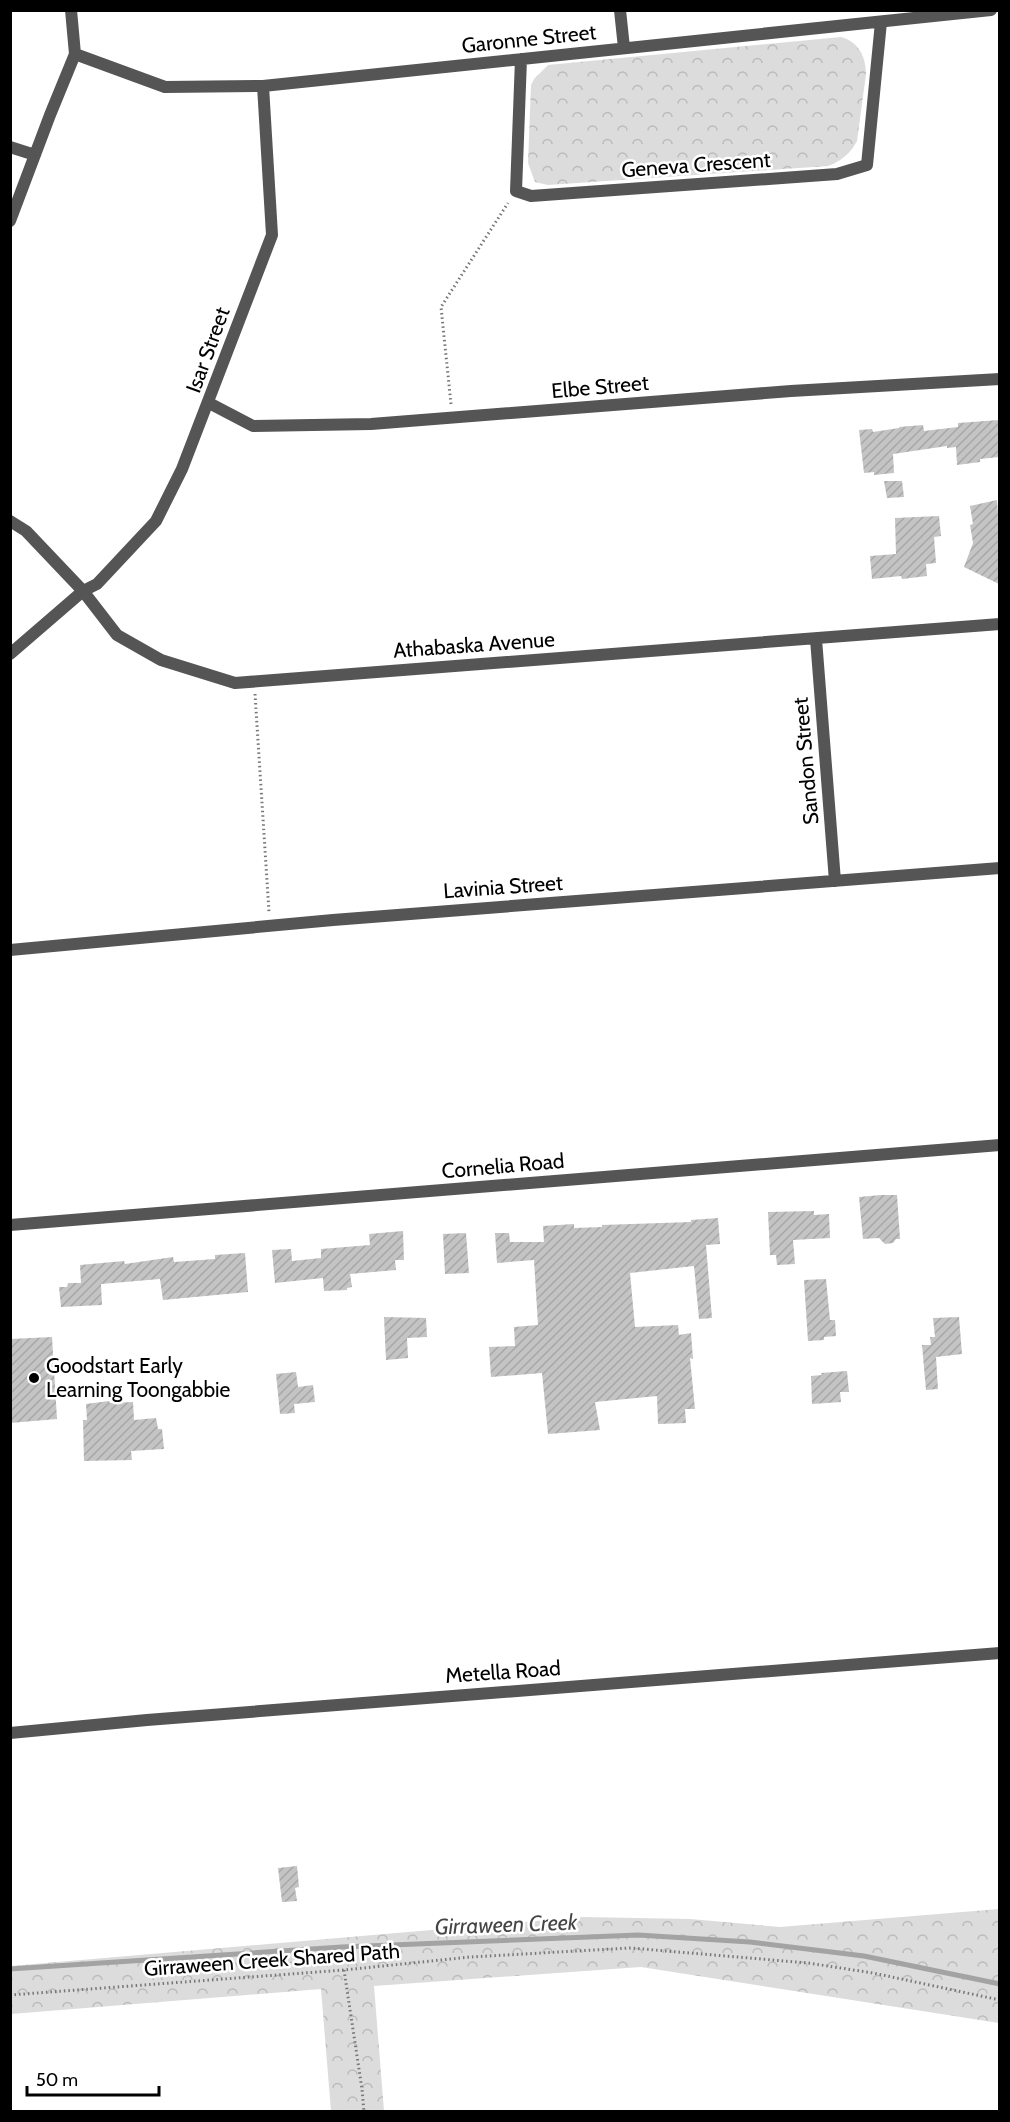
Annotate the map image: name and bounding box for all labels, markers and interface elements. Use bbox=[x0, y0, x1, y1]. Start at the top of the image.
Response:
street label: Garonne Street bbox=[460, 19, 597, 58]
street label: Geneva Crescent bbox=[620, 147, 771, 182]
street label: Isar Street bbox=[181, 304, 235, 396]
street label: Elbe Street bbox=[550, 370, 650, 403]
street label: Athabaska Avenue bbox=[392, 626, 556, 663]
street label: Sandon Street bbox=[787, 696, 824, 826]
street label: Lavinia Street bbox=[442, 870, 564, 903]
street label: Cornelia Road bbox=[441, 1148, 565, 1183]
place label: Goodstart Early Learning Toongabbie bbox=[46, 1353, 231, 1402]
marker: Goodstart Early Learning Toongabbie bbox=[27, 1371, 41, 1385]
street label: Metella Road bbox=[444, 1655, 561, 1688]
water label: Girraween Creek bbox=[434, 1909, 578, 1940]
street label: Girraween Creek Shared Path bbox=[143, 1938, 401, 1981]
scale bar bbox=[27, 2059, 159, 2097]
text: 50 m bbox=[36, 2069, 78, 2091]

